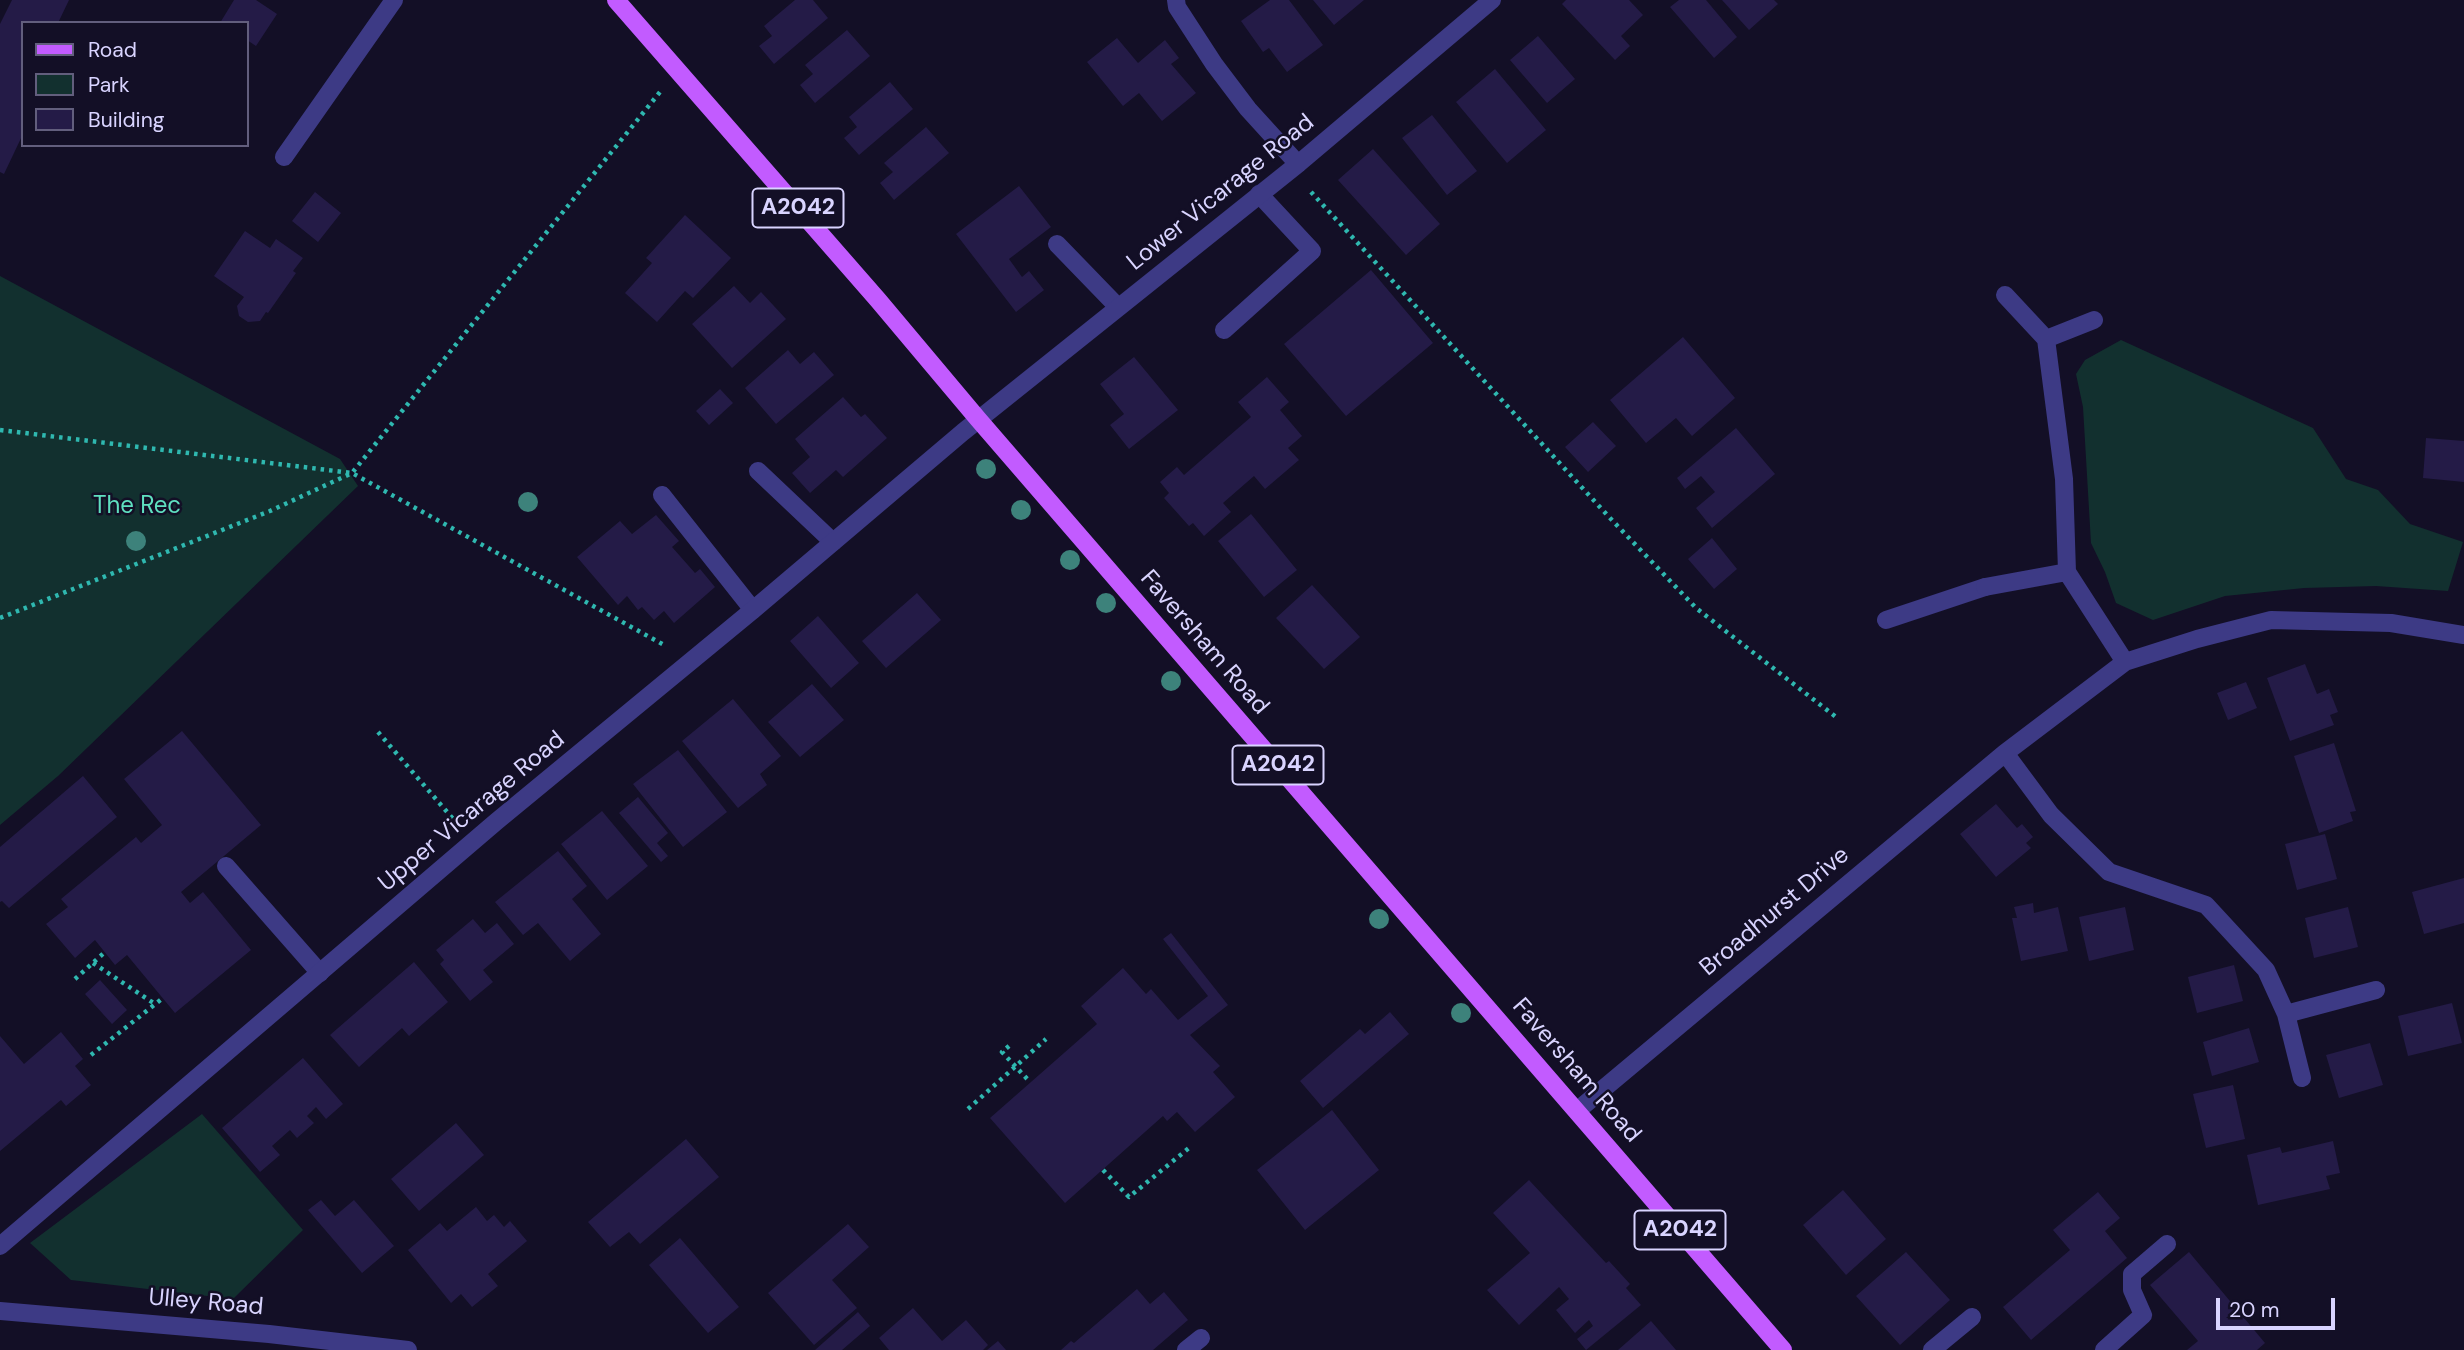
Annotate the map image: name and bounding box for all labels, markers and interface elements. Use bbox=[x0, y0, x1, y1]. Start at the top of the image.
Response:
legend bbox=[21, 21, 248, 147]
text: Road bbox=[88, 36, 137, 64]
text: Park bbox=[88, 71, 129, 99]
text: Building bbox=[88, 106, 164, 134]
street label: Lower Vicarage Road bbox=[1122, 109, 1320, 277]
road number: A2042 bbox=[752, 188, 844, 228]
park label: The Rec bbox=[93, 493, 181, 521]
street label: Faversham Road bbox=[1134, 565, 1274, 721]
street label: Upper Vicarage Road bbox=[373, 726, 571, 898]
road number: A2042 bbox=[1232, 746, 1324, 785]
street label: Broadhurst Drive bbox=[1695, 841, 1855, 983]
street label: Faversham Road bbox=[1506, 993, 1646, 1149]
road number: A2042 bbox=[1634, 1210, 1726, 1250]
street label: Ulley Road bbox=[147, 1284, 265, 1322]
scale bar bbox=[2219, 1284, 2338, 1328]
text: 20 m bbox=[2229, 1296, 2280, 1324]

